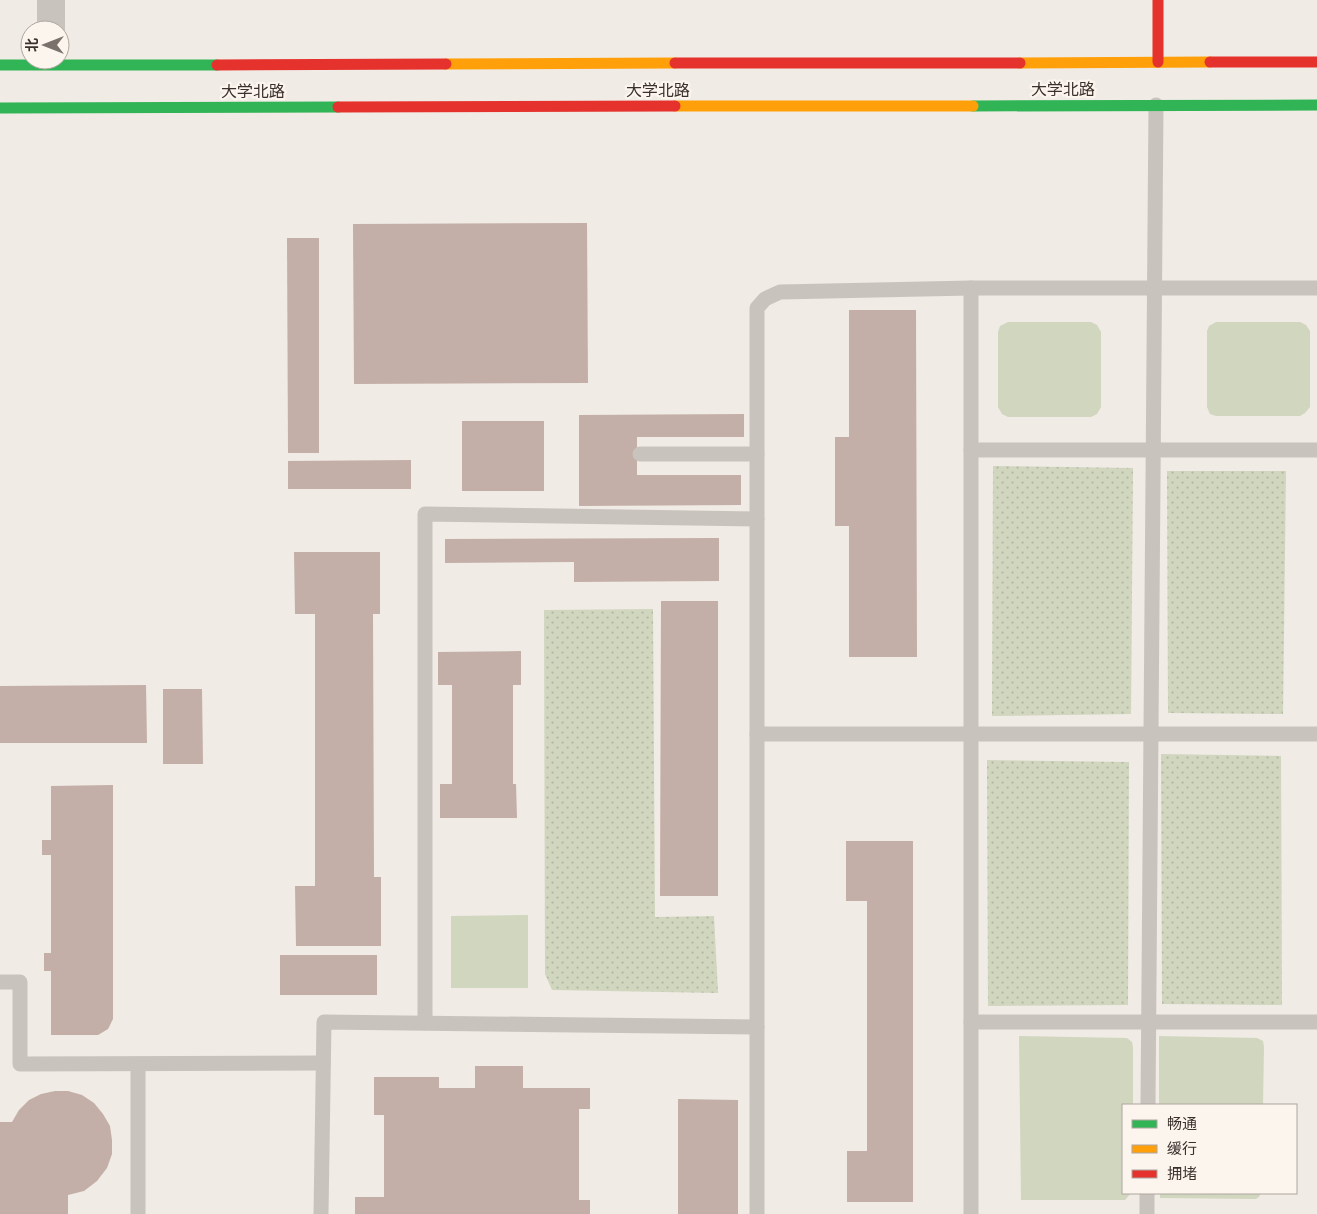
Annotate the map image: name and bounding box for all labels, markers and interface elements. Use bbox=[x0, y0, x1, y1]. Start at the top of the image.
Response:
north arrow bbox=[20, 20, 70, 70]
text: 北 bbox=[24, 38, 40, 52]
street label: 大学北路 bbox=[1031, 80, 1095, 99]
street label: 大学北路 bbox=[626, 81, 690, 100]
street label: 大学北路 bbox=[221, 82, 285, 101]
legend bbox=[1122, 1104, 1297, 1194]
text: 畅通 bbox=[1167, 1115, 1197, 1133]
text: 缓行 bbox=[1167, 1140, 1197, 1158]
text: 拥堵 bbox=[1167, 1165, 1197, 1183]

